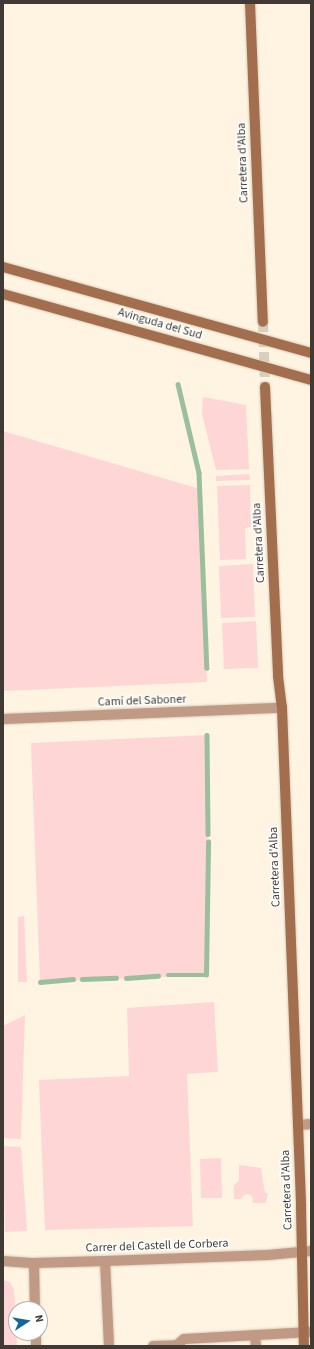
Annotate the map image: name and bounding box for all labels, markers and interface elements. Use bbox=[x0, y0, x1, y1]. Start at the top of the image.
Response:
street label: Carretera d'Alba bbox=[234, 123, 252, 203]
street label: Avinguda del Sud bbox=[116, 305, 204, 343]
street label: Carretera d'Alba bbox=[250, 503, 268, 583]
street label: Camí del Saboner bbox=[98, 692, 186, 710]
street label: Carretera d'Alba bbox=[266, 827, 284, 907]
street label: Carretera d'Alba bbox=[278, 1150, 296, 1230]
street label: Carrer del Castell de Corbera bbox=[85, 1236, 229, 1256]
north arrow bbox=[8, 1301, 48, 1341]
text: N bbox=[31, 1313, 47, 1324]

